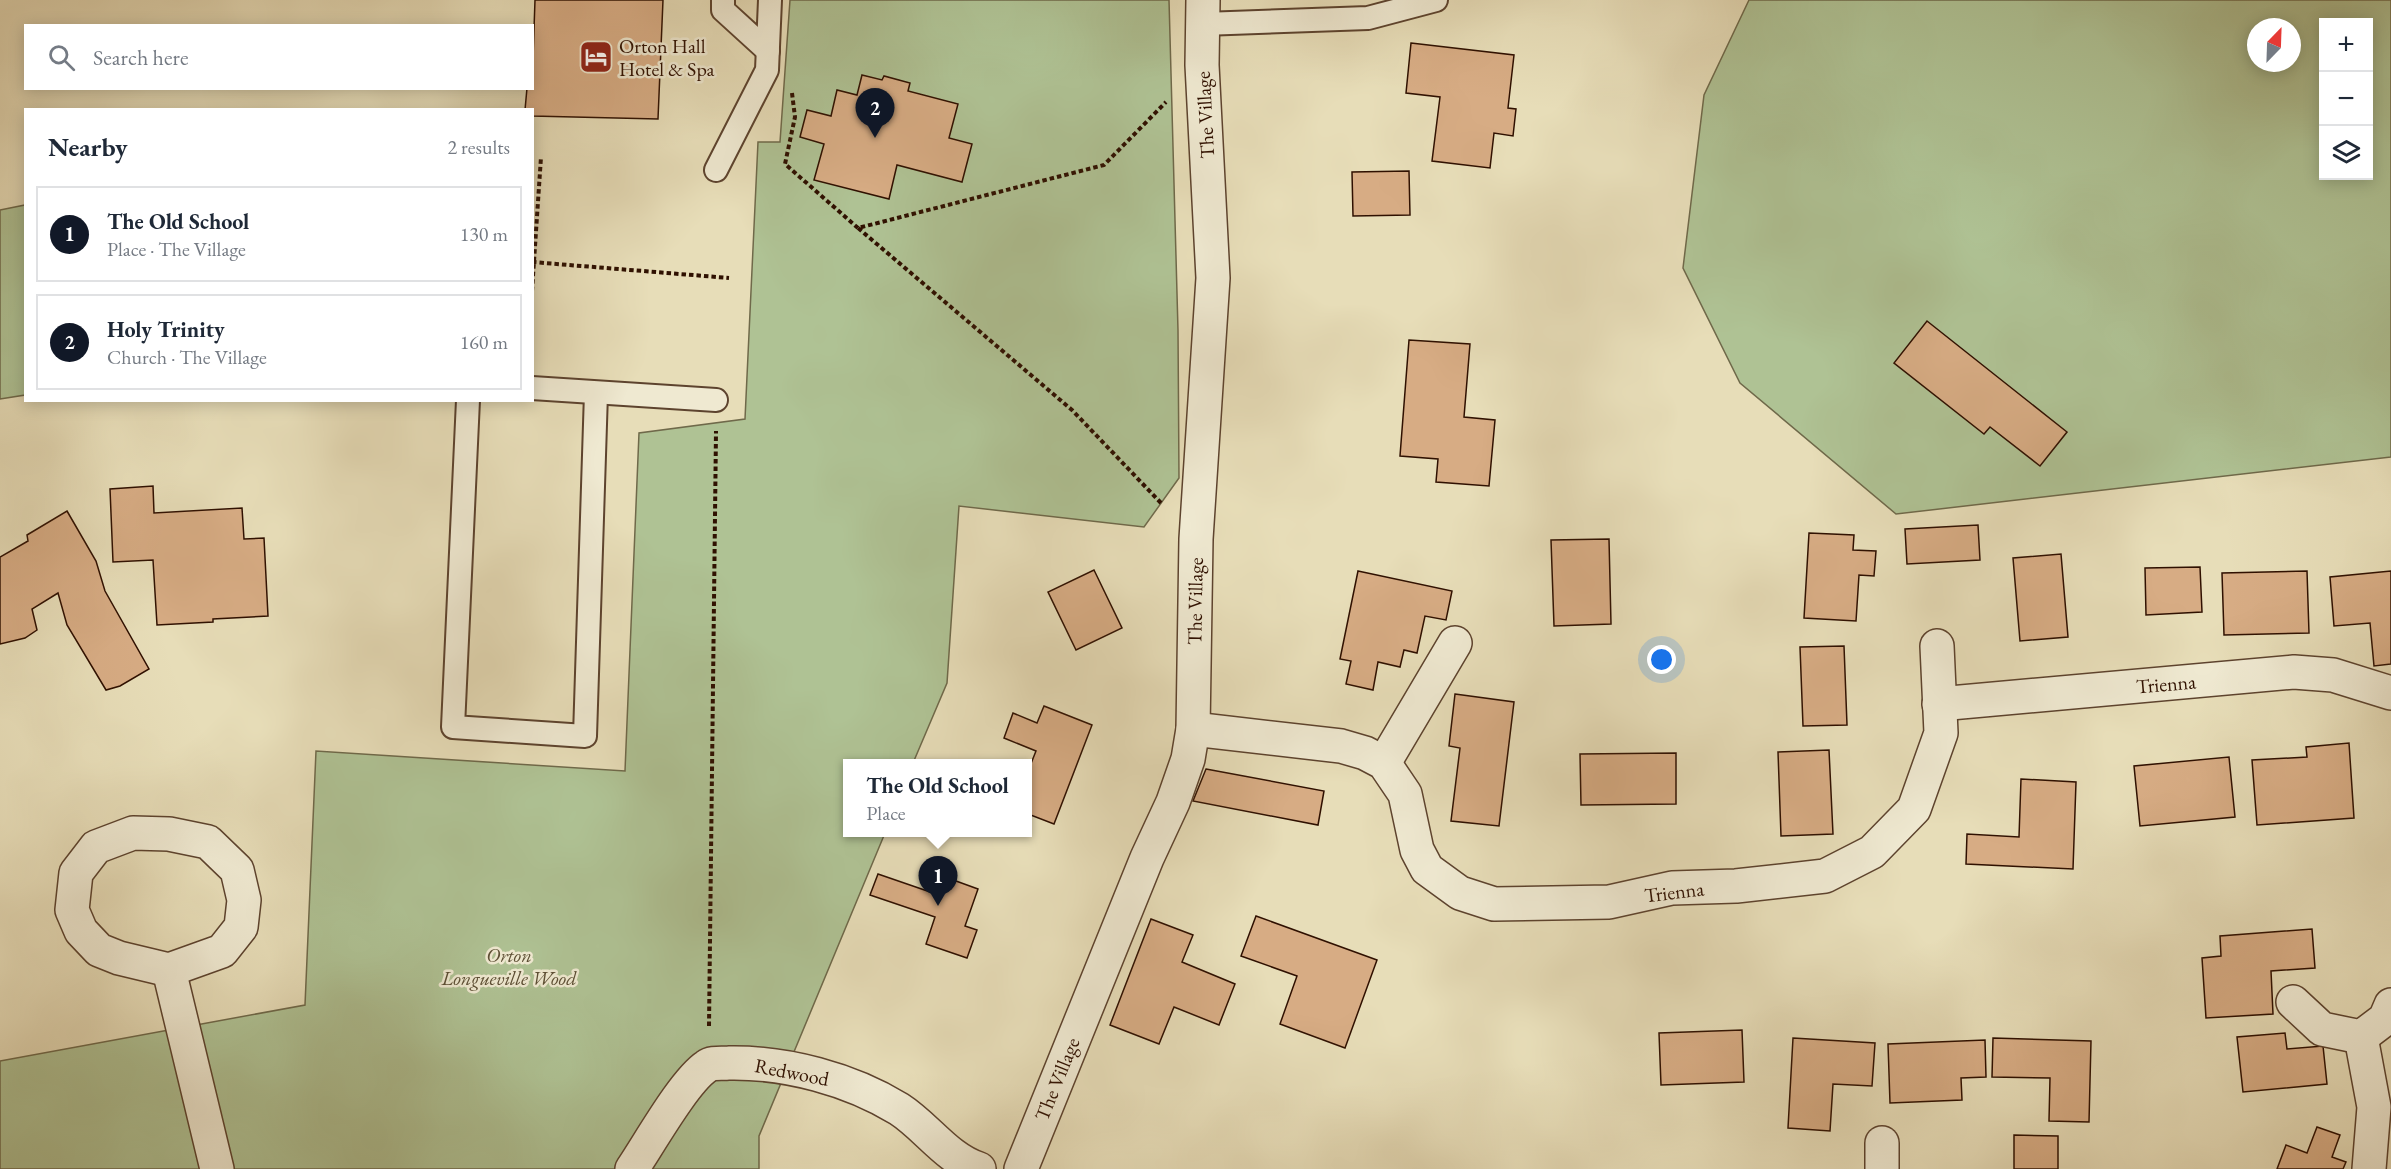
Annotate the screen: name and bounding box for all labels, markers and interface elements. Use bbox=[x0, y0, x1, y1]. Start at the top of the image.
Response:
north arrow bbox=[2247, 18, 2301, 72]
map controls bbox=[2319, 18, 2373, 180]
button: + bbox=[2319, 18, 2373, 72]
search box bbox=[24, 24, 534, 90]
place label: Orton Hall Hotel & Spa bbox=[619, 33, 714, 82]
hotel icon: Orton Hall Hotel & Spa bbox=[578, 39, 614, 75]
icon: search bbox=[45, 41, 78, 74]
text: Search here bbox=[93, 43, 188, 72]
street label: The Village bbox=[1190, 70, 1220, 159]
button: − bbox=[2319, 72, 2373, 126]
pin: 2 bbox=[856, 88, 894, 138]
button: layers bbox=[2319, 126, 2373, 180]
text: Nearby bbox=[48, 130, 128, 164]
text: 2 results bbox=[447, 134, 510, 160]
text: The Old School bbox=[107, 207, 249, 236]
text: 1 bbox=[64, 221, 75, 247]
text: 130 m bbox=[460, 221, 508, 247]
text: Place · The Village bbox=[107, 236, 246, 262]
text: Holy Trinity bbox=[107, 315, 225, 344]
text: 2 bbox=[64, 329, 75, 355]
text: 160 m bbox=[460, 329, 508, 355]
text: Church · The Village bbox=[107, 344, 267, 370]
street label: The Village bbox=[1181, 557, 1209, 645]
your location bbox=[1647, 645, 1676, 674]
street label: Trienna bbox=[2135, 668, 2197, 700]
popup bbox=[843, 759, 1032, 837]
text: The Old School bbox=[866, 771, 1009, 800]
text: Place bbox=[866, 800, 906, 826]
pin: 1 bbox=[918, 856, 958, 906]
street label: Trienna bbox=[1643, 875, 1705, 909]
park label: Orton Longueville Wood bbox=[441, 942, 577, 991]
street label: The Village bbox=[1029, 1033, 1086, 1124]
street label: Redwood bbox=[753, 1052, 832, 1092]

